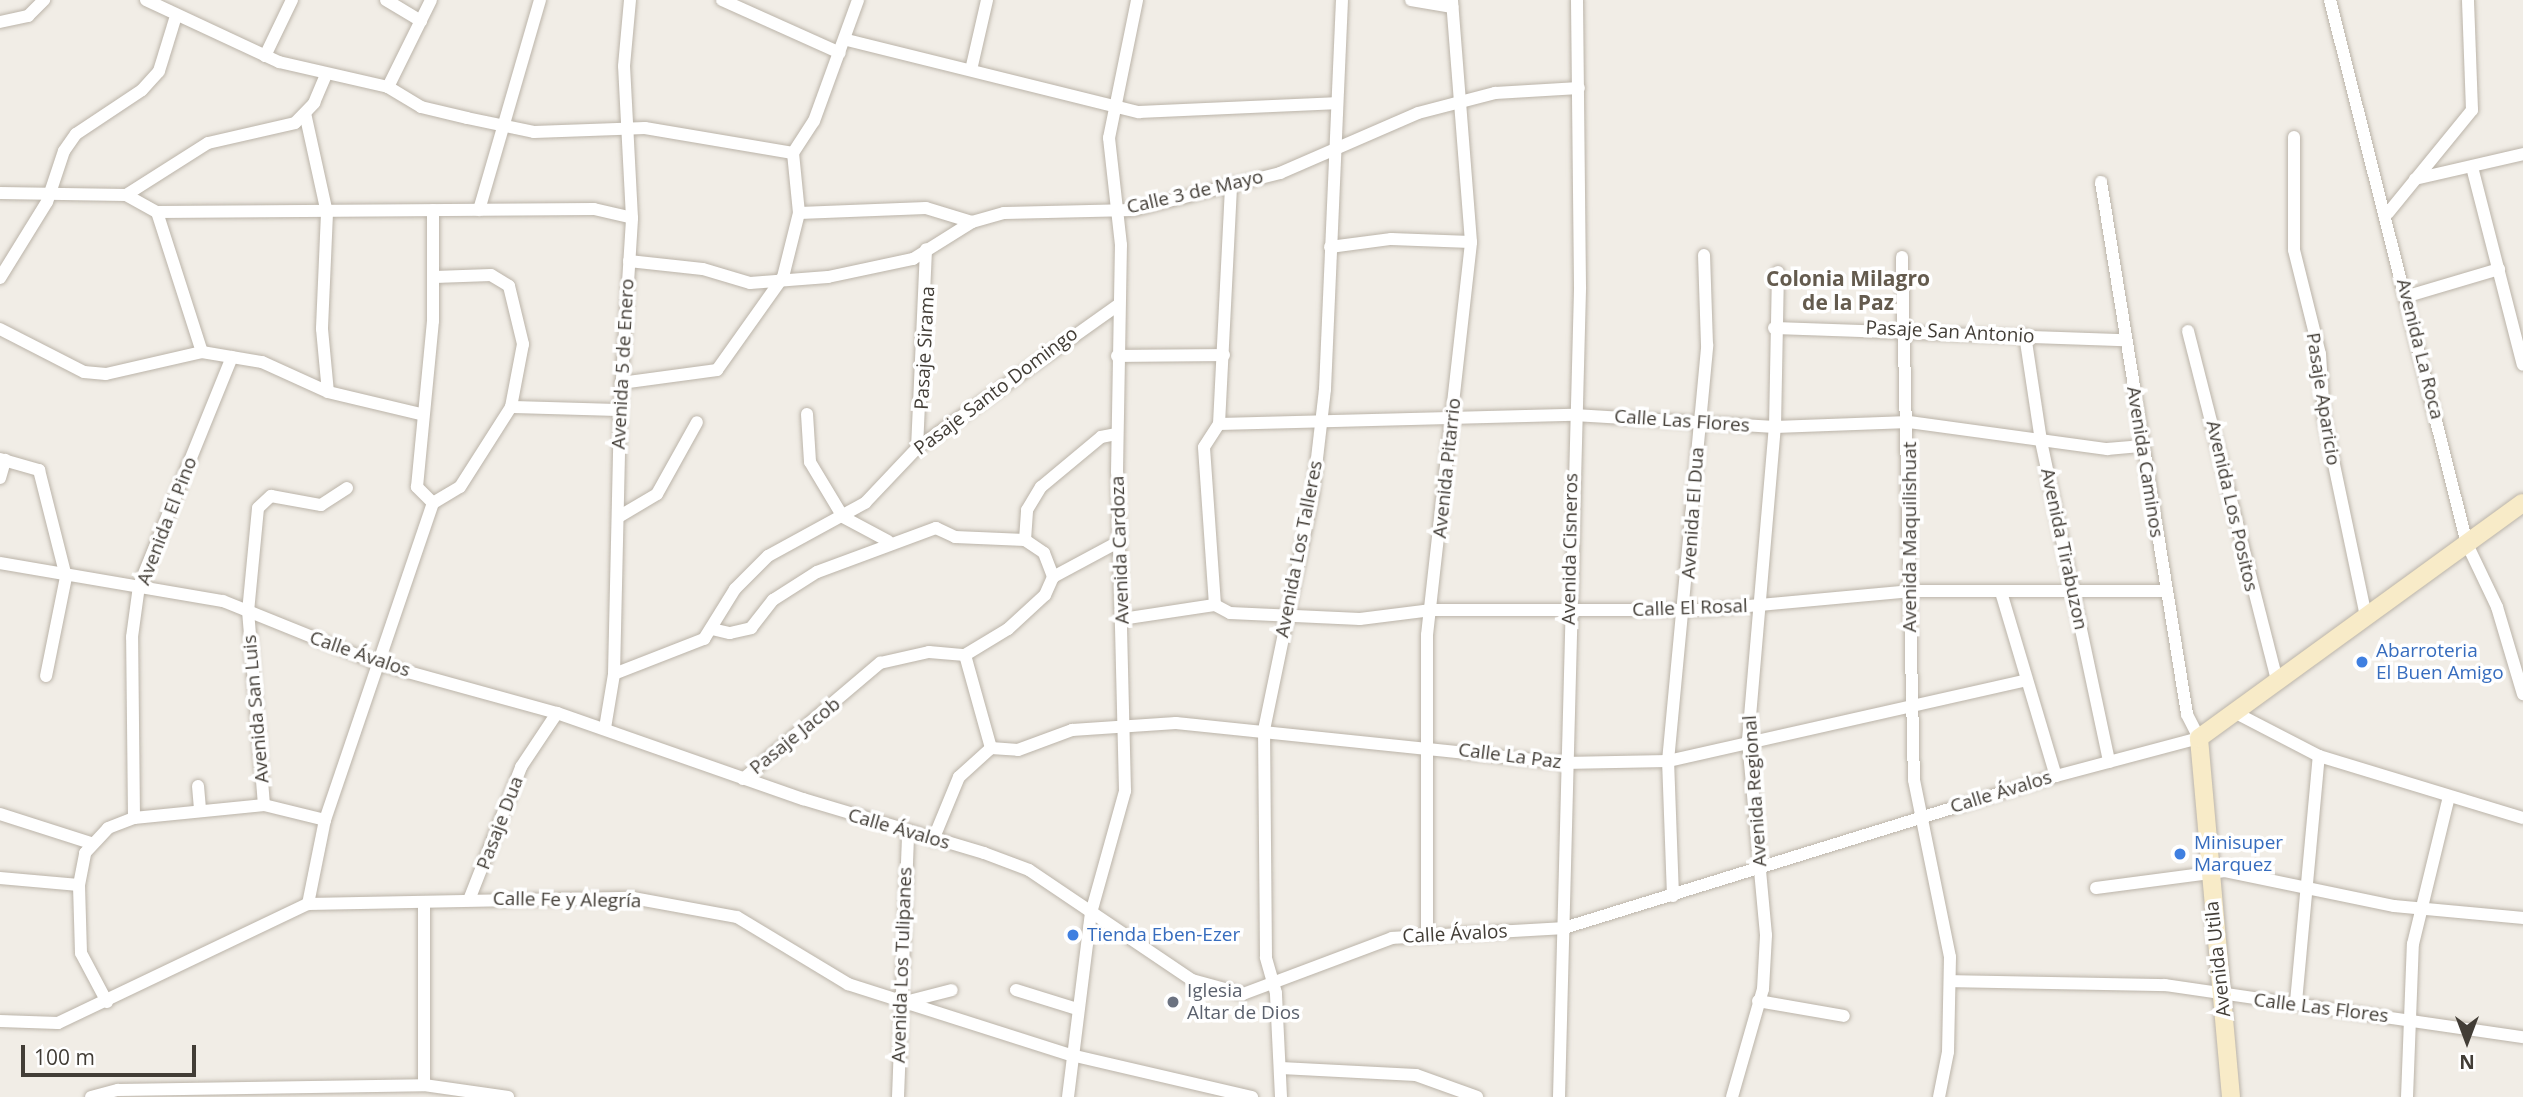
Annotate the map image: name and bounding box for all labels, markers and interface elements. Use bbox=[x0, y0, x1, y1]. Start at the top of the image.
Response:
street label: Calle 3 de Mayo bbox=[1125, 165, 1265, 219]
district label: Colonia Milagro de la Paz bbox=[1766, 265, 1930, 315]
street label: Avenida La Roca bbox=[2392, 276, 2448, 422]
street label: Avenida 5 de Enero bbox=[607, 278, 639, 450]
street label: Pasaje Sirama bbox=[910, 286, 940, 410]
street label: Pasaje San Antonio bbox=[1865, 316, 2035, 348]
street label: Pasaje Santo Domingo bbox=[910, 322, 1082, 460]
street label: Pasaje Aparicio bbox=[2301, 331, 2345, 467]
street label: Avenida Caminos bbox=[2122, 385, 2168, 539]
street label: Avenida Pitarrio bbox=[1428, 397, 1466, 539]
street label: Calle Las Flores bbox=[1614, 405, 1750, 437]
street label: Avenida Los Positos bbox=[2201, 418, 2263, 594]
street label: Avenida Maquilishuat bbox=[1899, 442, 1921, 632]
street label: Avenida El Dua bbox=[1677, 446, 1709, 580]
street label: Avenida El Pino bbox=[132, 454, 202, 588]
street label: Avenida Los Talleres bbox=[1271, 459, 1327, 639]
street label: Avenida Tirabuzon bbox=[2036, 466, 2092, 632]
street label: Avenida Cisneros bbox=[1557, 473, 1583, 625]
street label: Avenida Cardoza bbox=[1106, 475, 1134, 625]
street label: Calle El Rosal bbox=[1632, 595, 1748, 621]
street label: Calle Ávalos bbox=[307, 626, 413, 682]
street label: Avenida San Luis bbox=[238, 634, 274, 784]
place label: Abarroteria El Buen Amigo bbox=[2376, 640, 2504, 684]
marker: Abarroteria El Buen Amigo bbox=[2354, 654, 2370, 670]
street label: Pasaje Jacob bbox=[745, 693, 845, 779]
street label: Avenida Regional bbox=[1738, 715, 1772, 867]
street label: Calle La Paz bbox=[1457, 738, 1563, 774]
street label: Calle Ávalos bbox=[1947, 766, 2055, 818]
street label: Pasaje Dua bbox=[472, 773, 528, 873]
street label: Calle Ávalos bbox=[845, 804, 953, 854]
place label: Minisuper Marquez bbox=[2194, 832, 2283, 876]
marker: Minisuper Marquez bbox=[2172, 846, 2188, 862]
street label: Avenida Los Tulipanes bbox=[887, 866, 917, 1064]
street label: Calle Fe y Alegría bbox=[493, 887, 641, 913]
street label: Avenida Utila bbox=[2201, 900, 2235, 1018]
street label: Calle Ávalos bbox=[1402, 920, 1508, 948]
place label: Tienda Eben-Ezer bbox=[1087, 924, 1240, 946]
marker: Tienda Eben-Ezer bbox=[1065, 927, 1081, 943]
place label: Iglesia Altar de Dios bbox=[1187, 980, 1300, 1024]
street label: Calle Las Flores bbox=[2252, 988, 2390, 1028]
marker: Iglesia Altar de Dios bbox=[1165, 994, 1181, 1010]
north arrow bbox=[2432, 1006, 2502, 1076]
scale bar bbox=[24, 1030, 200, 1074]
text: 100 m bbox=[34, 1043, 95, 1071]
text: N bbox=[2459, 1049, 2475, 1075]

